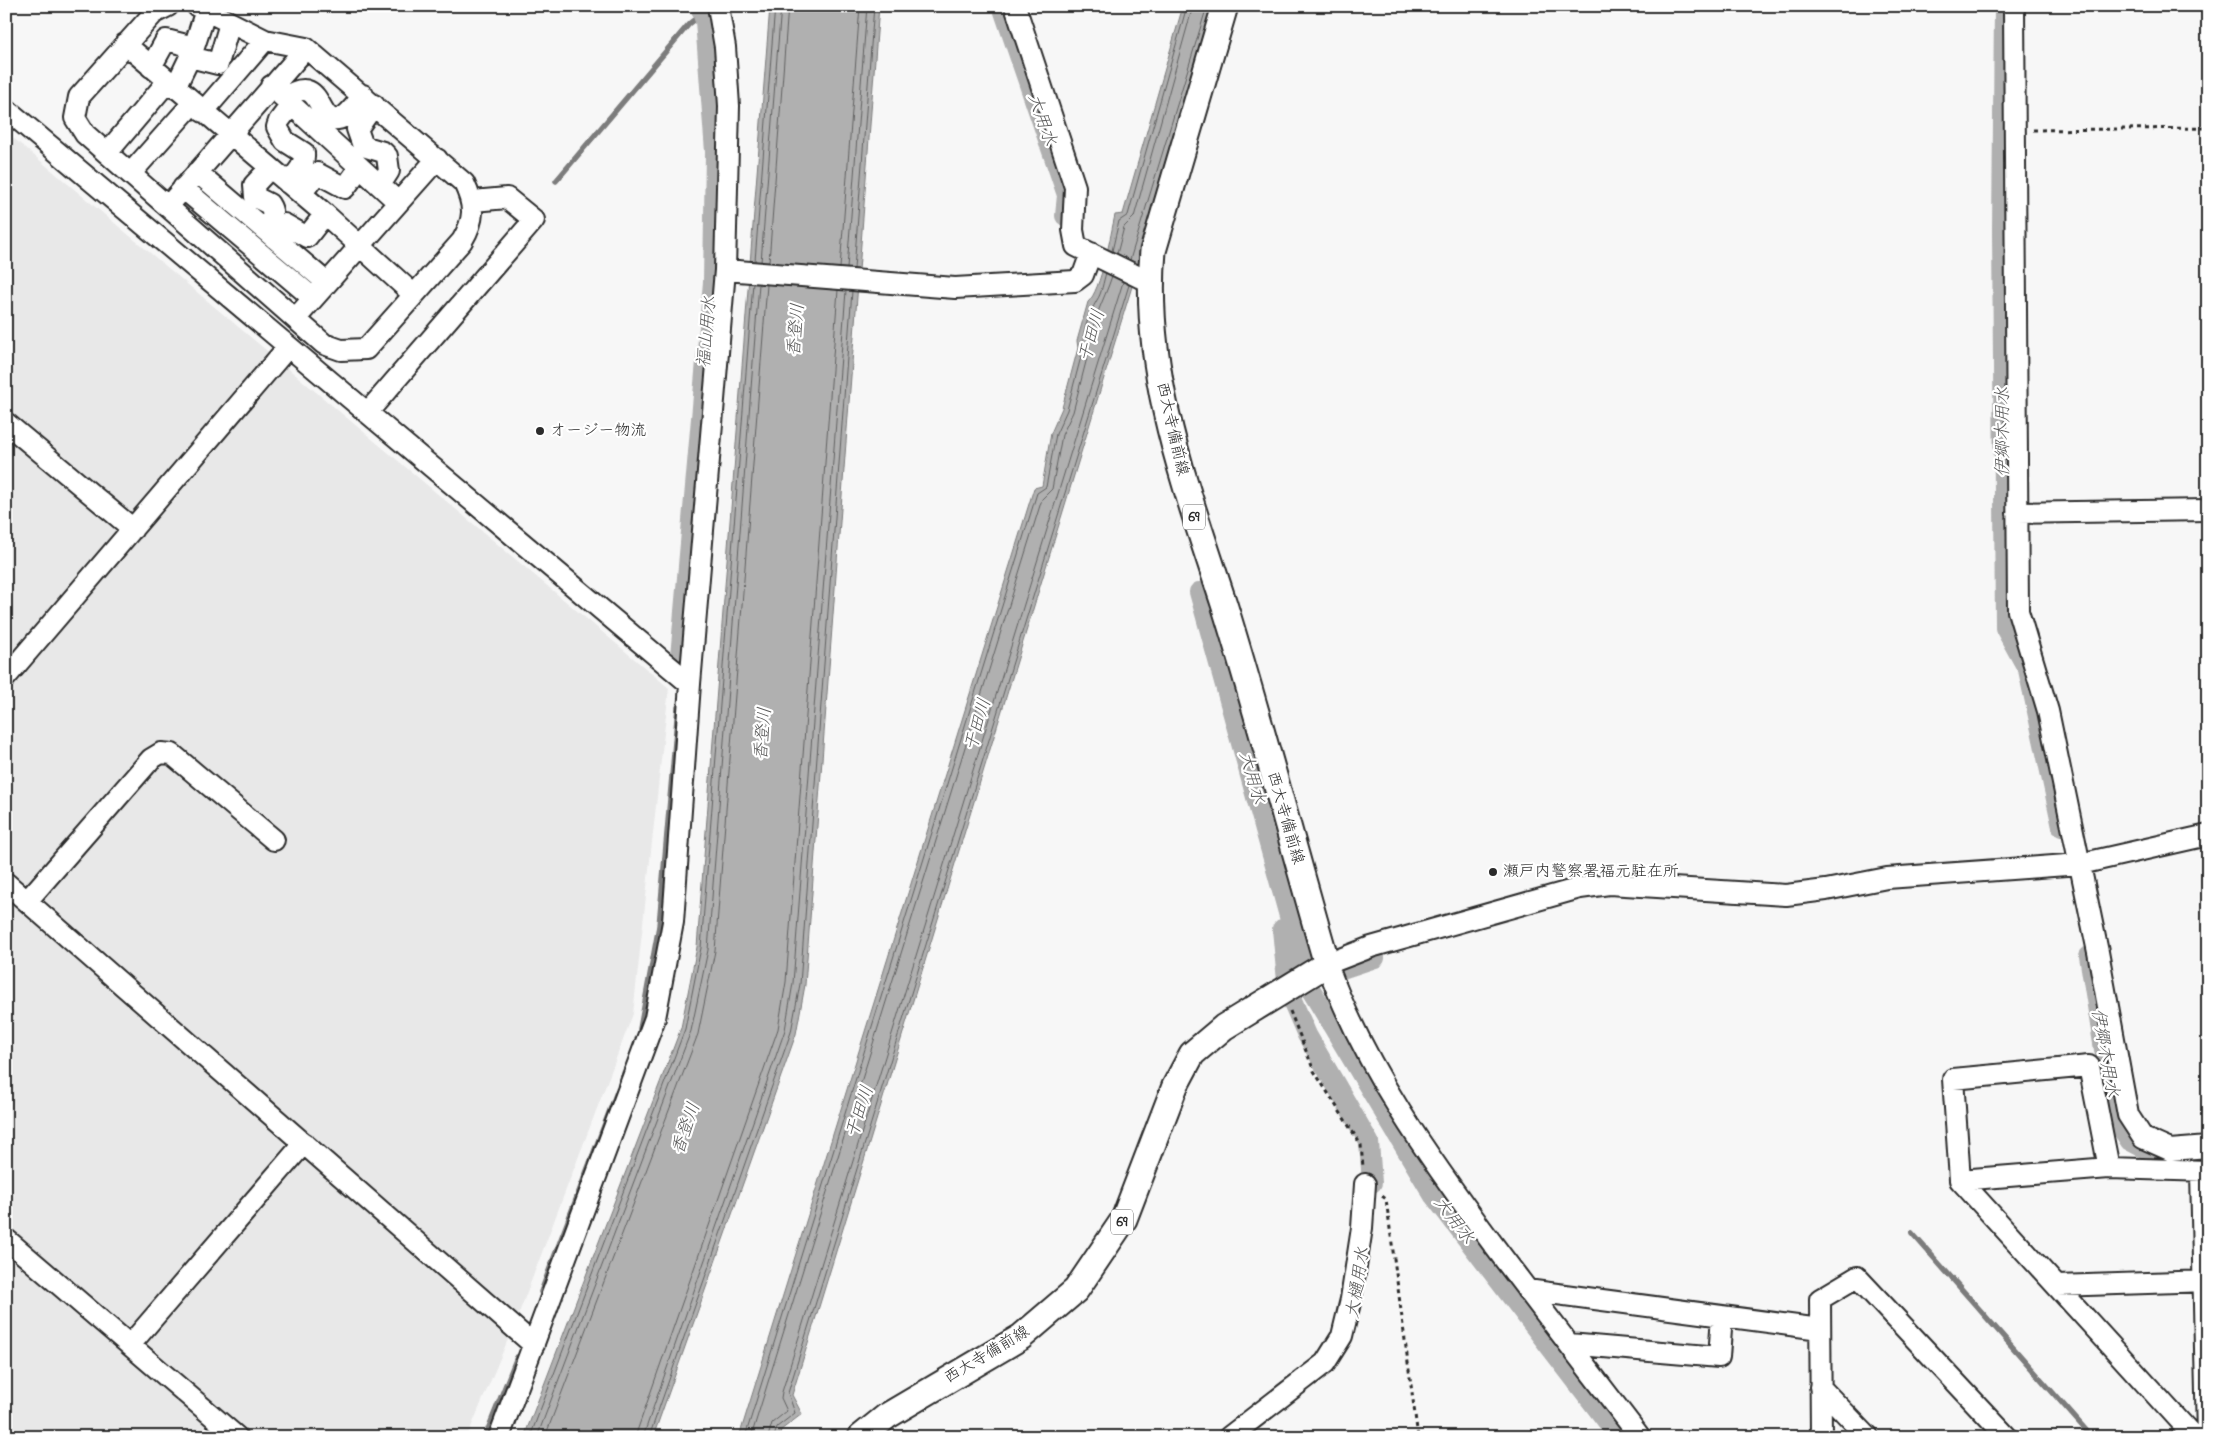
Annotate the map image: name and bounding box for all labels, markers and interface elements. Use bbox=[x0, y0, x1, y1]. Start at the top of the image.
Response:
water label: 大用水 bbox=[1020, 90, 1062, 150]
water label: 福山用水 bbox=[692, 295, 724, 369]
water label: 香登川 bbox=[782, 302, 812, 358]
water label: 干田川 bbox=[1073, 306, 1113, 366]
street label: 西大寺備前線 bbox=[1150, 380, 1194, 478]
water label: 伊郷木用水 bbox=[1991, 387, 2017, 477]
place label: オージー物流 bbox=[550, 419, 646, 443]
marker: オージー物流 bbox=[534, 425, 546, 437]
road number: 69 bbox=[1183, 504, 1205, 530]
water label: 干田川 bbox=[959, 695, 999, 755]
water label: 香登川 bbox=[749, 706, 779, 762]
water label: 大用水 bbox=[1231, 748, 1271, 808]
street label: 西大寺備前線 bbox=[1260, 769, 1310, 867]
place label: 瀬戸内警察署福元駐在所 bbox=[1503, 860, 1679, 884]
marker: 瀬戸内警察署福元駐在所 bbox=[1487, 866, 1499, 878]
water label: 伊郷木用水 bbox=[2083, 1006, 2125, 1100]
water label: 干田川 bbox=[840, 1082, 882, 1142]
water label: 香登川 bbox=[666, 1099, 708, 1159]
water label: 大用水 bbox=[1426, 1192, 1480, 1250]
road number: 69 bbox=[1111, 1210, 1133, 1234]
water label: 大樋用水 bbox=[1341, 1245, 1377, 1321]
street label: 西大寺備前線 bbox=[940, 1320, 1034, 1390]

